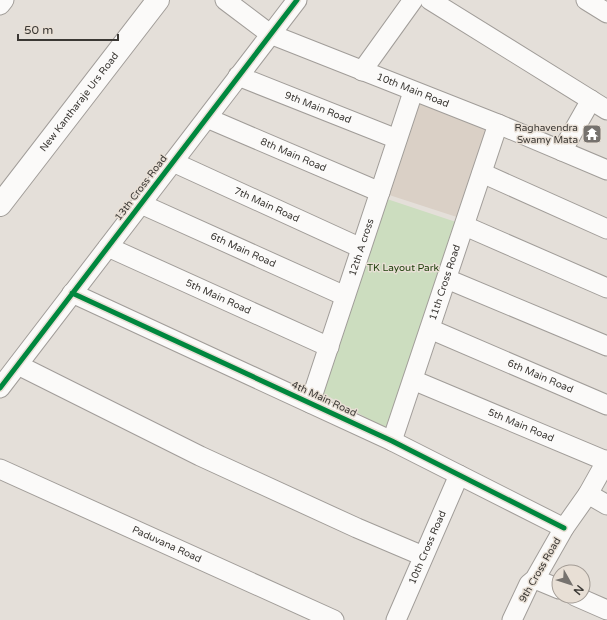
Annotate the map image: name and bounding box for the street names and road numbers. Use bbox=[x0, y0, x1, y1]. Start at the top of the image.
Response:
street label: New Kantharaje Urs Road bbox=[37, 50, 121, 154]
street label: 10th Main Road bbox=[375, 71, 451, 110]
street label: 9th Main Road bbox=[283, 89, 353, 126]
street label: 8th Main Road bbox=[259, 136, 328, 174]
street label: 13th Cross Road bbox=[112, 153, 170, 223]
street label: 7th Main Road bbox=[232, 185, 301, 225]
street label: 12th A cross bbox=[346, 217, 377, 278]
street label: 6th Main Road bbox=[209, 230, 278, 270]
street label: 11th Cross Road bbox=[427, 243, 463, 322]
street label: 5th Main Road bbox=[184, 277, 253, 317]
street label: 6th Main Road bbox=[506, 357, 575, 396]
street label: 4th Main Road bbox=[290, 379, 358, 419]
street label: 5th Main Road bbox=[486, 406, 556, 444]
street label: 10th Cross Road bbox=[406, 509, 449, 586]
street label: Paduvana Road bbox=[130, 524, 203, 565]
street label: 9th Cross Road bbox=[517, 535, 563, 605]

